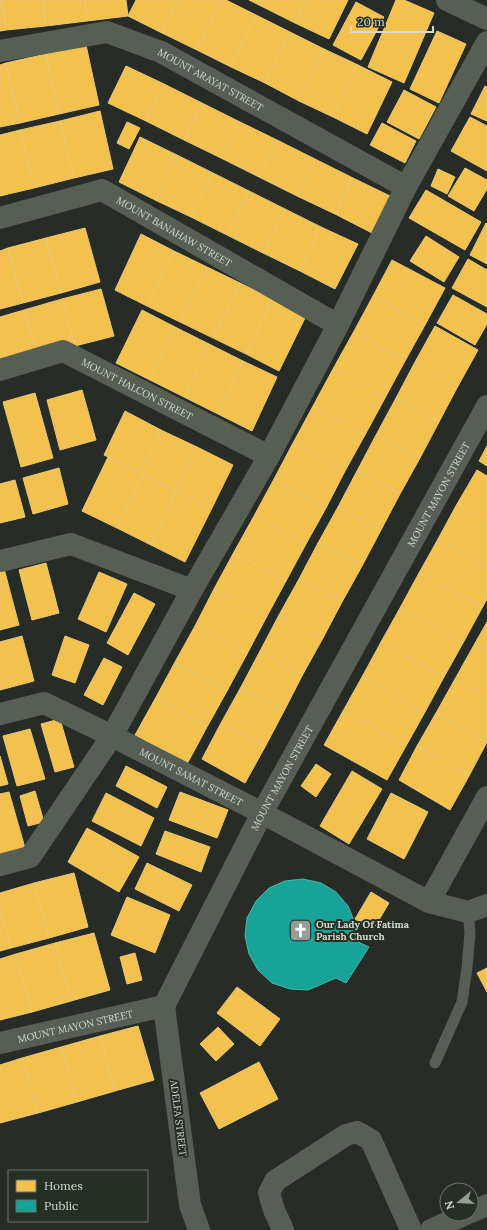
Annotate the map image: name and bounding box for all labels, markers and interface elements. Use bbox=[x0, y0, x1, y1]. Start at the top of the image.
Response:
scale bar bbox=[351, 8, 433, 34]
text: 20 m bbox=[357, 14, 385, 29]
street label: MOUNT ARAYAT STREET bbox=[155, 46, 266, 114]
street label: MOUNT BANAHAW STREET bbox=[114, 194, 234, 270]
street label: MOUNT HALCON STREET bbox=[79, 355, 195, 423]
street label: MOUNT MAYON STREET bbox=[404, 439, 473, 549]
street label: MOUNT MAYON STREET bbox=[248, 723, 316, 833]
street label: MOUNT SAMAT STREET bbox=[137, 745, 246, 809]
church icon: Our Lady Of Fatima Parish Church bbox=[288, 917, 314, 943]
place label: Our Lady Of Fatima Parish Church bbox=[316, 918, 410, 943]
street label: MOUNT MAYON STREET bbox=[16, 1007, 135, 1046]
street label: ADELFA STREET bbox=[167, 1078, 190, 1158]
legend bbox=[8, 1170, 148, 1222]
text: Homes bbox=[44, 1178, 83, 1193]
north arrow bbox=[439, 1182, 479, 1222]
text: Public bbox=[44, 1198, 78, 1213]
text: N bbox=[441, 1198, 457, 1211]

